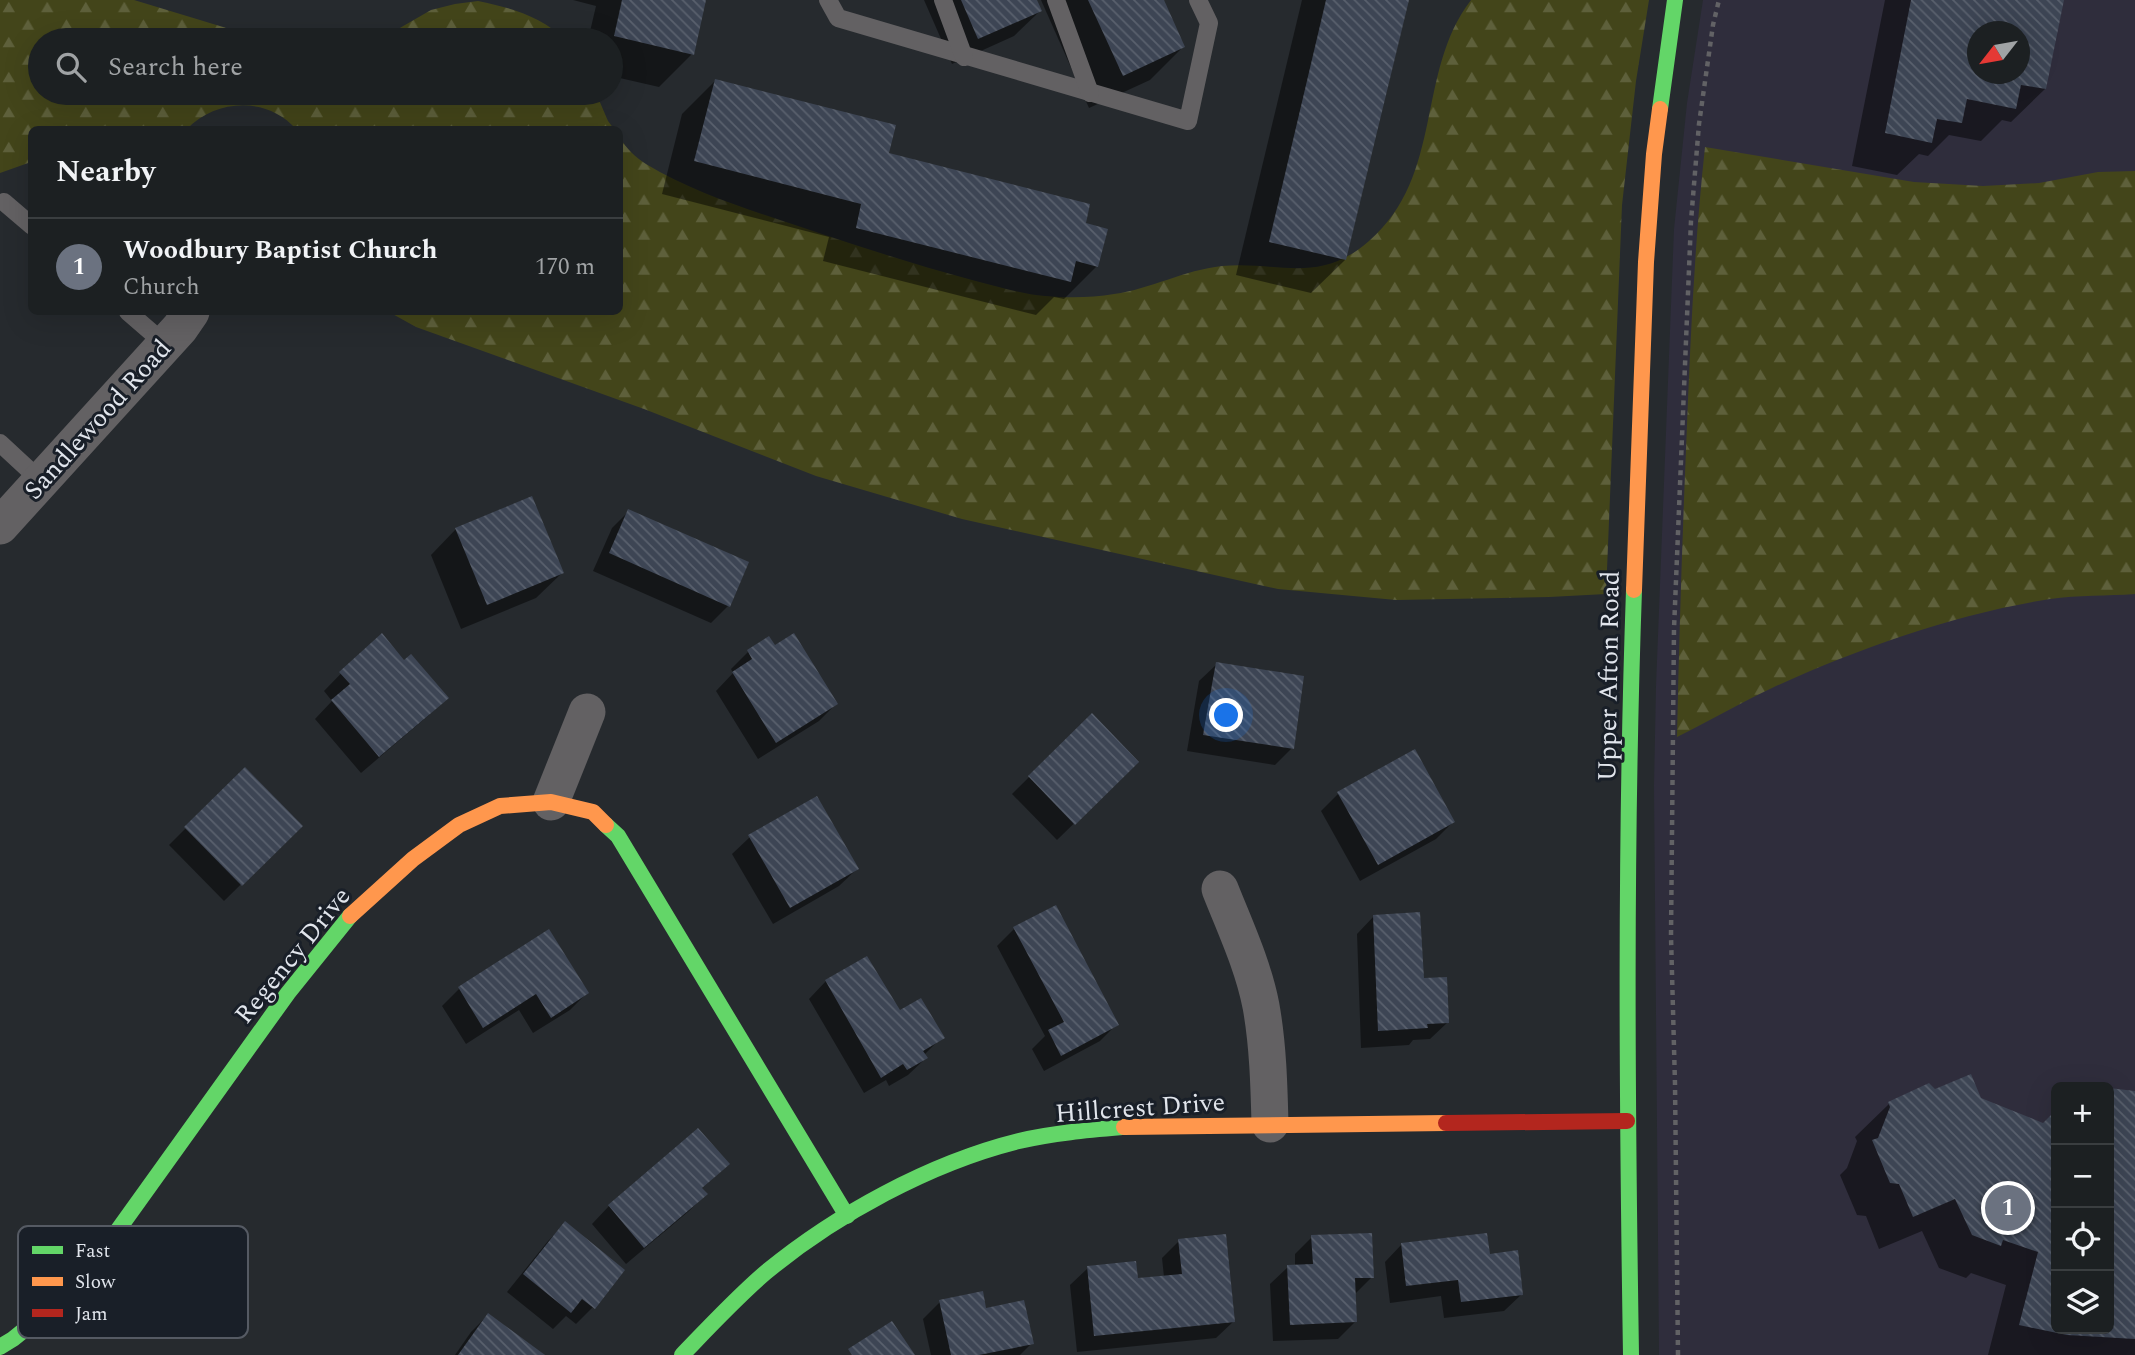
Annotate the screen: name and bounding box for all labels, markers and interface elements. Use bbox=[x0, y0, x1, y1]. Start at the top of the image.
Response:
north arrow bbox=[1967, 21, 2030, 84]
search box bbox=[28, 28, 623, 105]
text: Search here bbox=[108, 47, 243, 87]
icon: search bbox=[52, 48, 90, 86]
text: Nearby bbox=[56, 149, 155, 195]
text: Woodbury Baptist Church bbox=[123, 230, 438, 270]
text: 1 bbox=[73, 250, 85, 285]
text: 170 m bbox=[535, 250, 595, 285]
text: Church bbox=[123, 270, 200, 305]
street label: Sandlewood Road bbox=[14, 330, 181, 509]
street label: Upper Afton Road bbox=[1587, 570, 1631, 782]
your location bbox=[1209, 698, 1243, 732]
street label: Regency Drive bbox=[225, 878, 361, 1033]
street label: Hillcrest Drive bbox=[1054, 1082, 1226, 1134]
map controls bbox=[2051, 1082, 2114, 1334]
button: + bbox=[2051, 1082, 2114, 1145]
button: − bbox=[2051, 1145, 2114, 1208]
pin: 1 bbox=[1985, 1182, 2031, 1234]
button: locate bbox=[2051, 1208, 2114, 1271]
legend bbox=[18, 1226, 248, 1338]
text: Fast bbox=[75, 1237, 111, 1266]
text: Slow bbox=[75, 1268, 116, 1297]
button: layers bbox=[2051, 1271, 2114, 1334]
text: Jam bbox=[75, 1300, 107, 1329]

